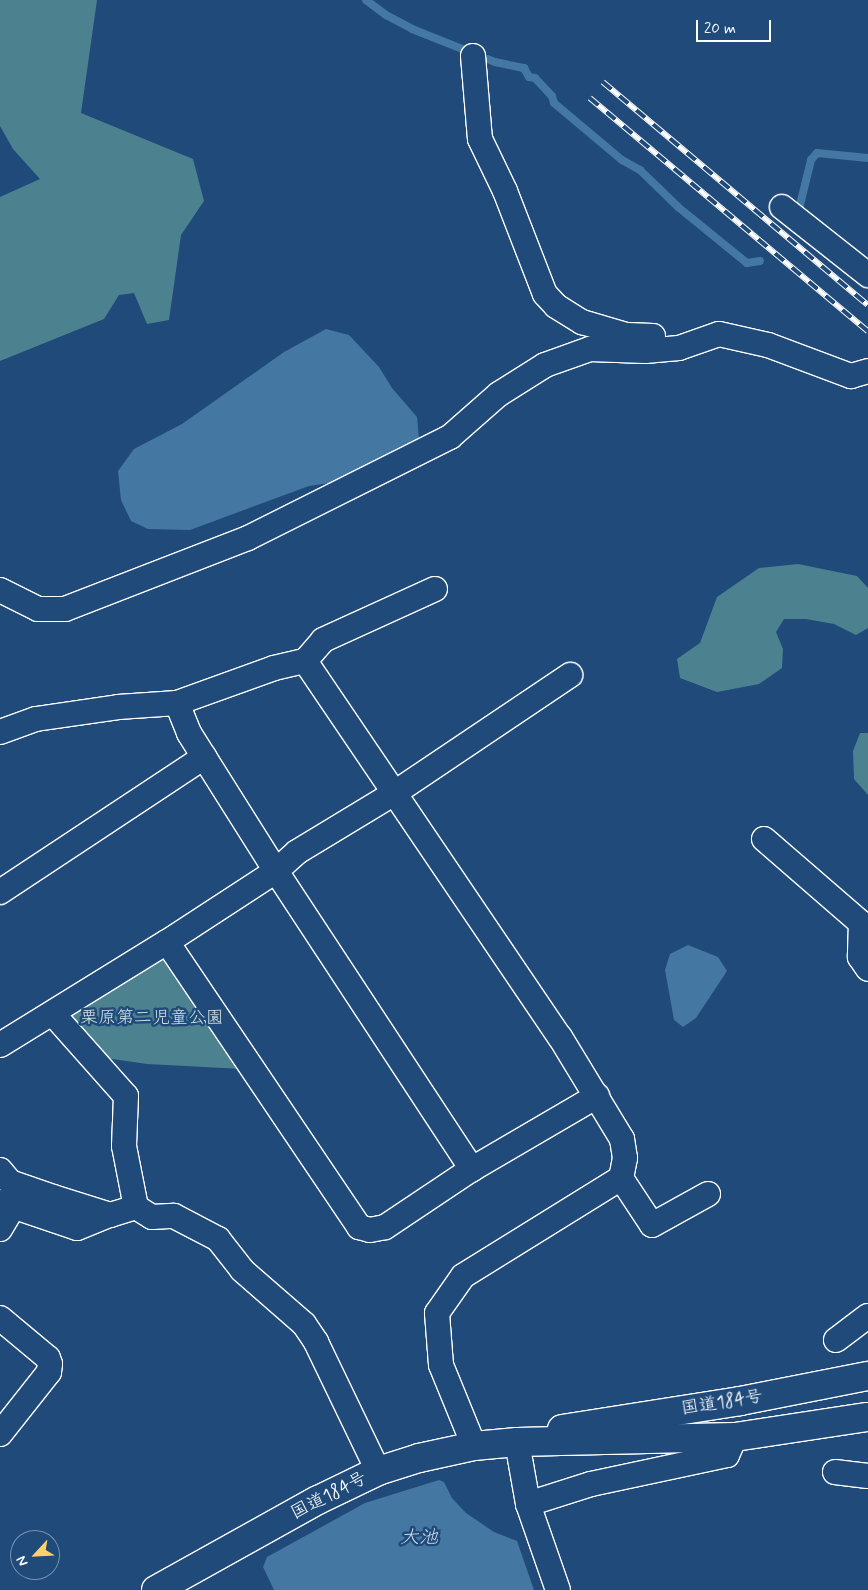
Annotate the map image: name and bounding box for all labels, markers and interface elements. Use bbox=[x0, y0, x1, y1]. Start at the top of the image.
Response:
scale bar bbox=[698, 10, 773, 42]
text: 20 m bbox=[704, 19, 736, 39]
park label: 栗原第二児童公園 bbox=[80, 1007, 224, 1029]
street label: 国道184号 bbox=[680, 1386, 764, 1420]
street label: 国道184号 bbox=[287, 1468, 371, 1524]
water label: 大池 bbox=[400, 1527, 438, 1549]
north arrow bbox=[10, 1530, 60, 1580]
text: N bbox=[12, 1553, 32, 1569]

